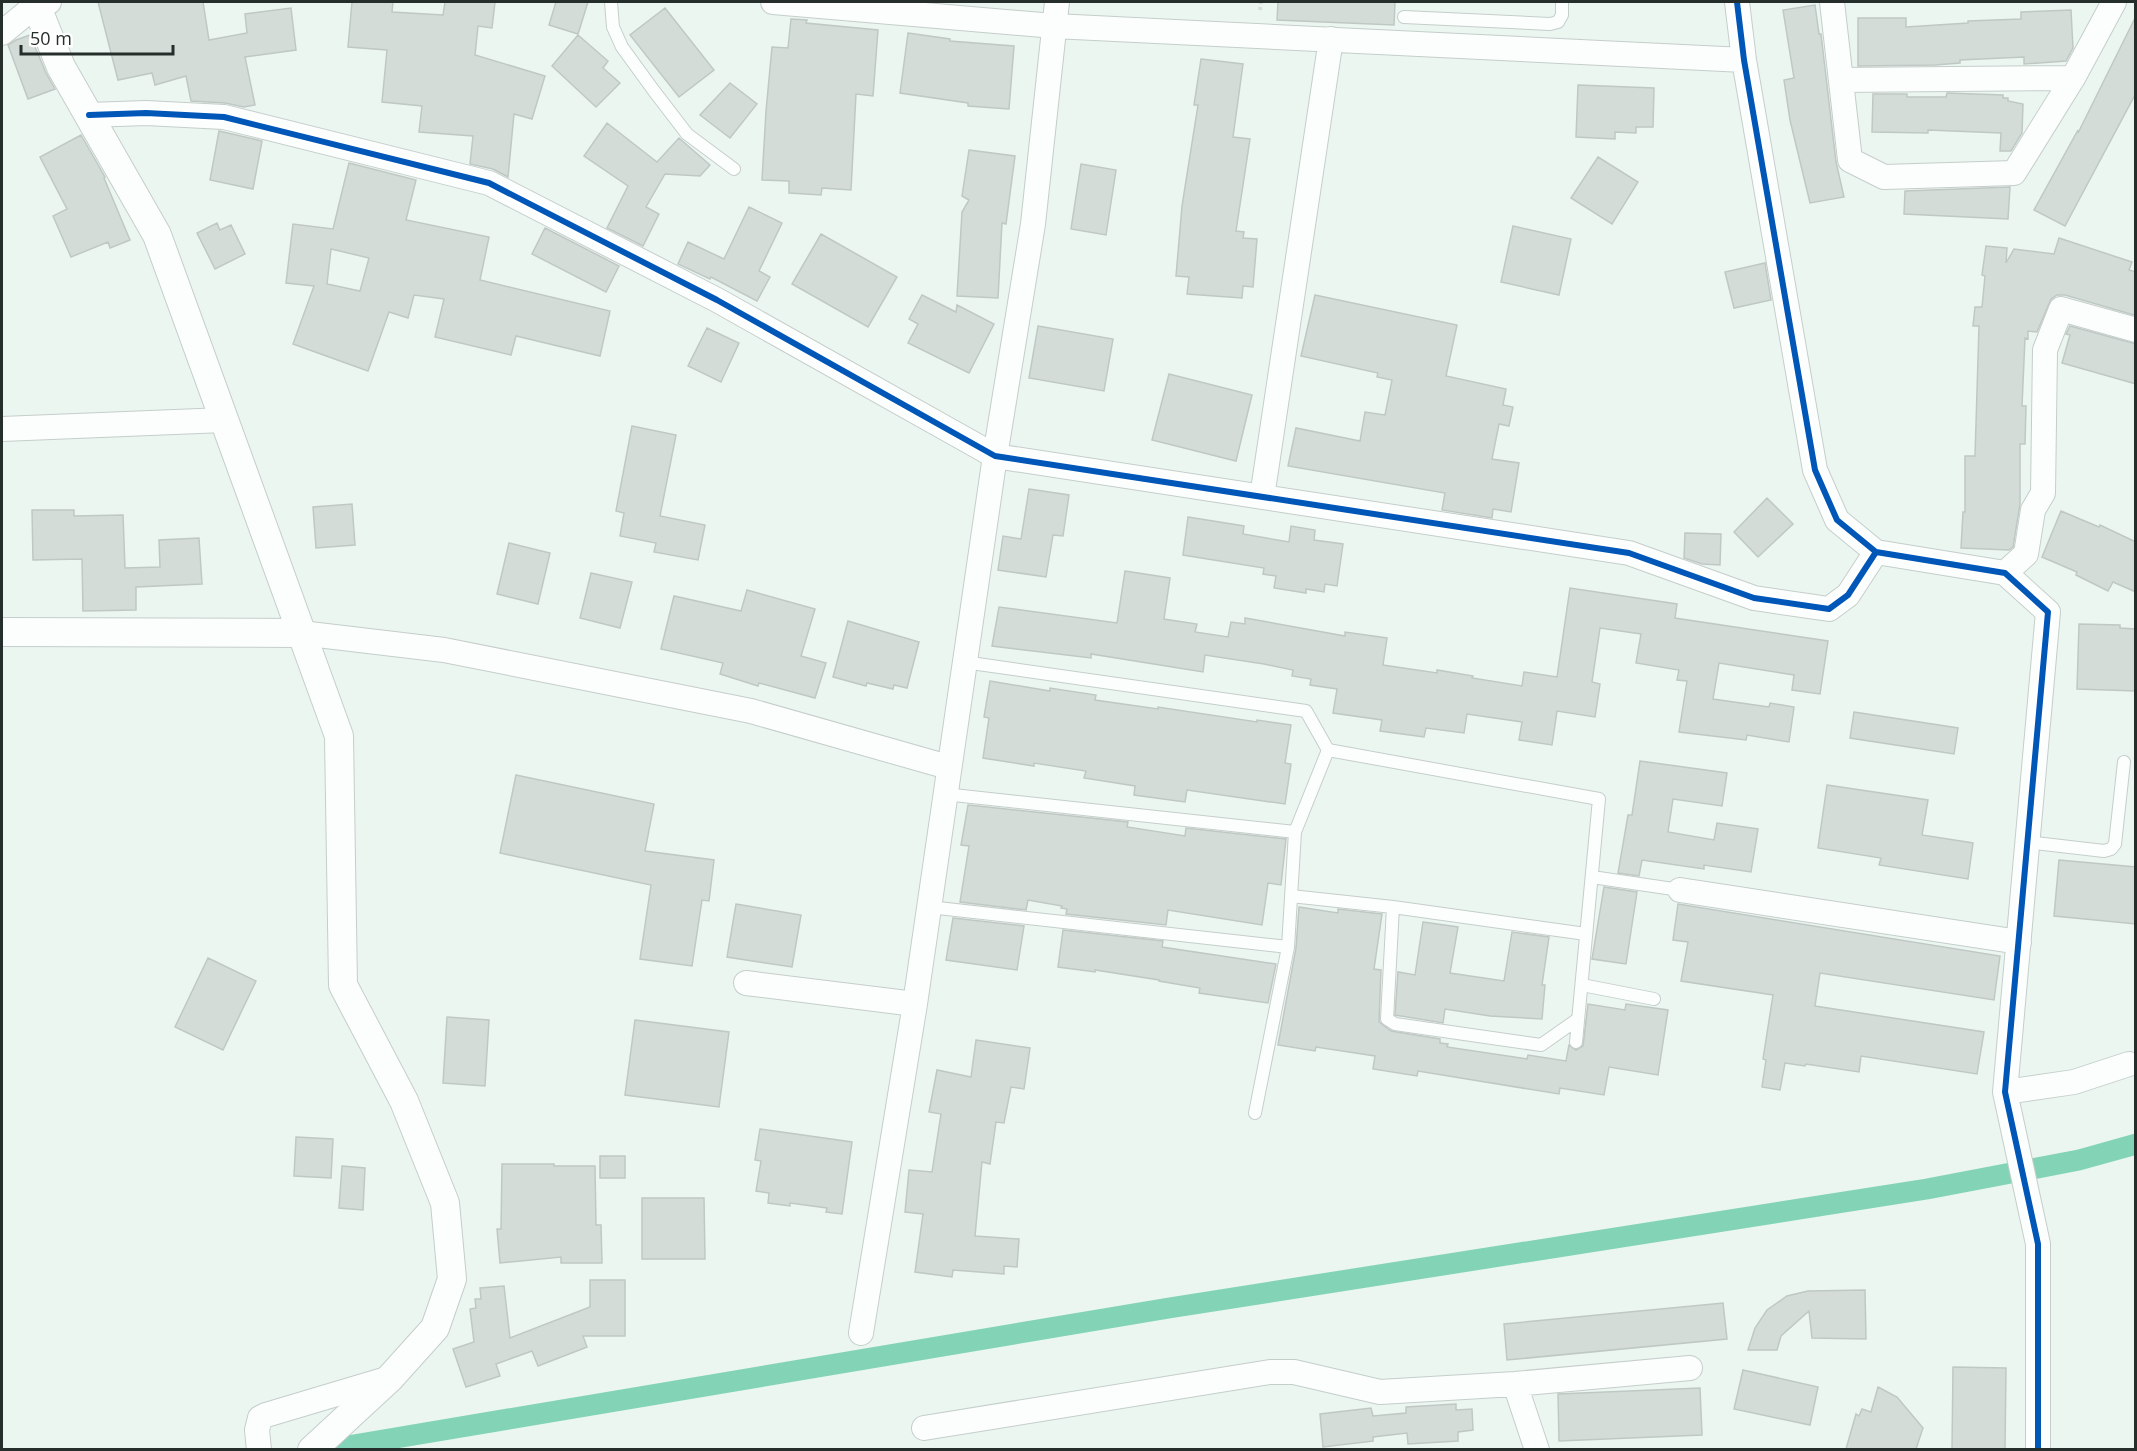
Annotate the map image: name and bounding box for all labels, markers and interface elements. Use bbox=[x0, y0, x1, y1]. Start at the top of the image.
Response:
scale bar bbox=[21, 18, 172, 56]
text: 50 m bbox=[30, 26, 72, 50]

